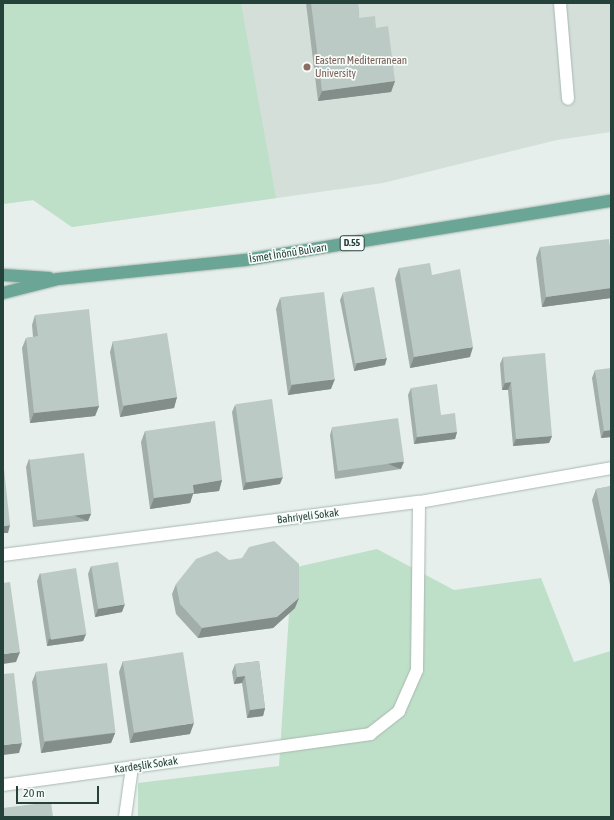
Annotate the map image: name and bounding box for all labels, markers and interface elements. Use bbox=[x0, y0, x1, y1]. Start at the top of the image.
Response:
place label: Eastern Mediterranean University bbox=[315, 54, 407, 80]
marker: Eastern Mediterranean University bbox=[302, 62, 312, 72]
road number: D.55 bbox=[339, 235, 365, 251]
street label: İsmet İnönü Bulvarı bbox=[248, 240, 328, 266]
street label: Bahriyeli Sokak bbox=[276, 506, 340, 526]
street label: Kardeşlik Sokak bbox=[113, 754, 179, 776]
scale bar bbox=[18, 778, 101, 804]
text: 20 m bbox=[23, 786, 45, 800]

